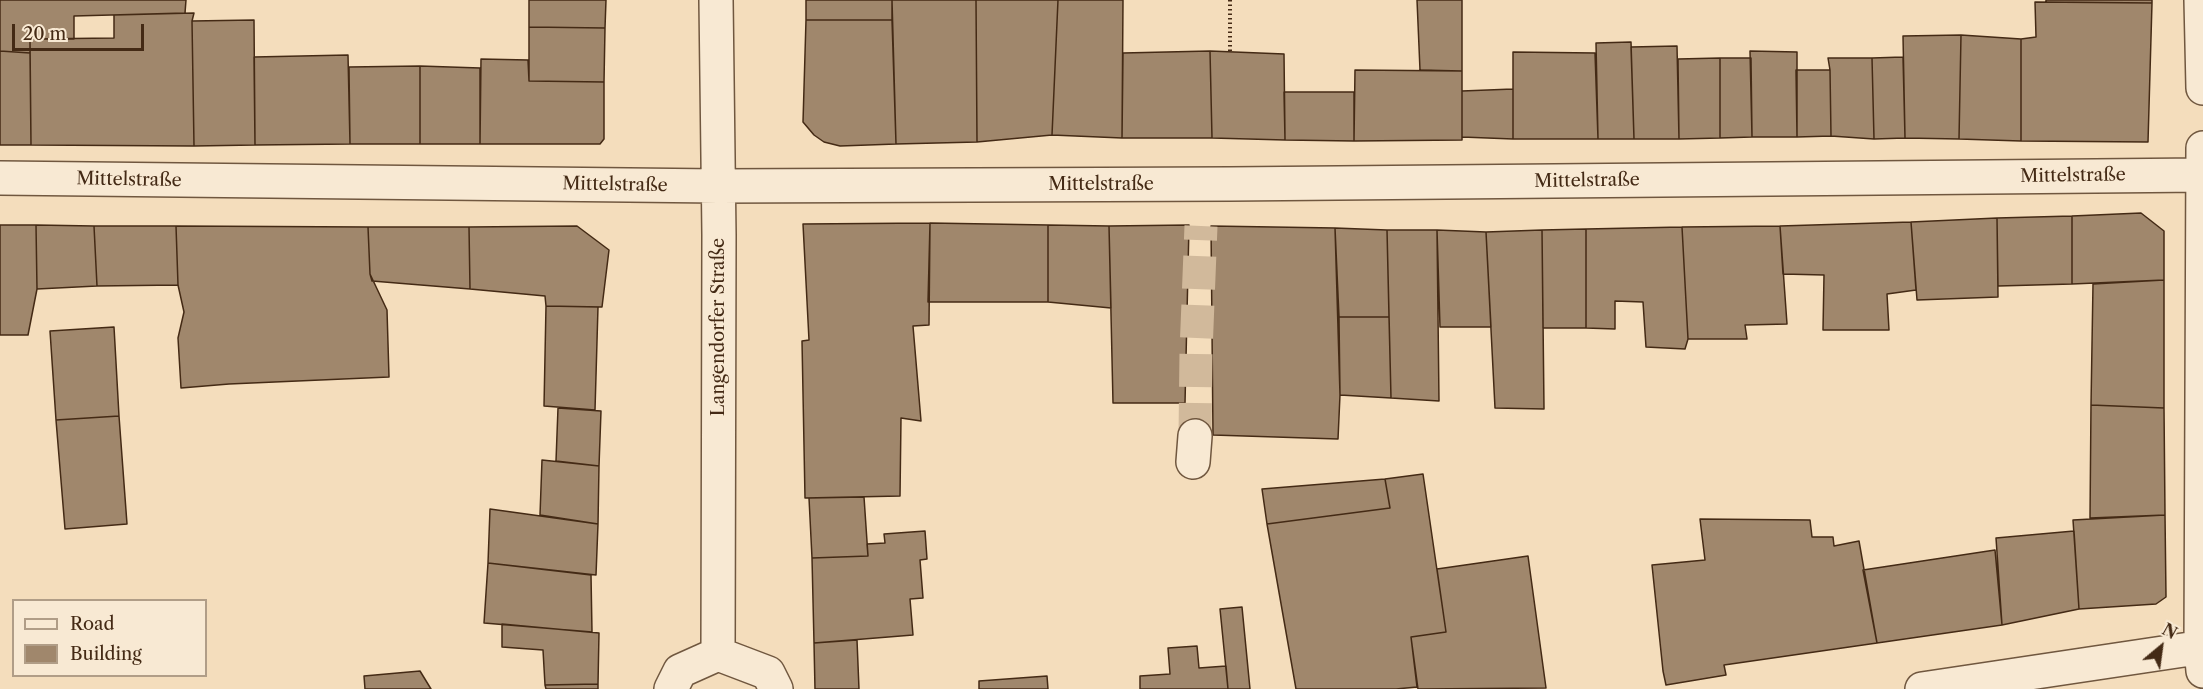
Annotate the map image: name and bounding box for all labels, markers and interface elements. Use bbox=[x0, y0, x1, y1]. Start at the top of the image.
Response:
scale bar bbox=[15, 12, 147, 50]
text: 20 m bbox=[23, 23, 66, 45]
street label: Mittelstraße bbox=[2020, 164, 2126, 188]
street label: Mittelstraße bbox=[76, 168, 182, 192]
street label: Mittelstraße bbox=[1534, 169, 1640, 193]
street label: Mittelstraße bbox=[562, 173, 668, 197]
street label: Mittelstraße bbox=[1048, 174, 1154, 196]
street label: Langendorfer Straße bbox=[708, 238, 730, 416]
legend bbox=[12, 599, 207, 677]
text: Road bbox=[70, 613, 115, 635]
north arrow bbox=[2131, 617, 2191, 677]
text: N bbox=[2159, 619, 2181, 643]
text: Building bbox=[70, 643, 142, 665]

